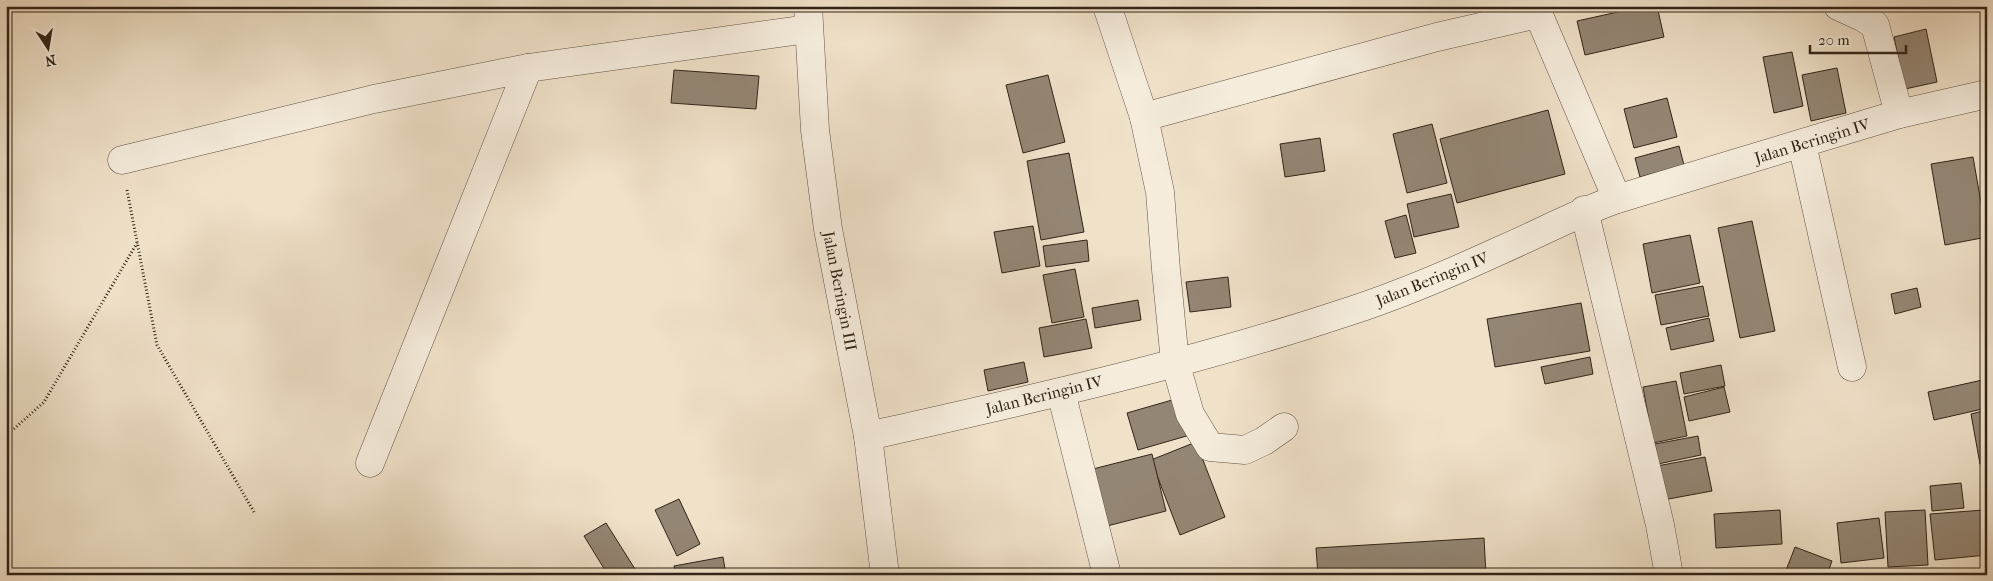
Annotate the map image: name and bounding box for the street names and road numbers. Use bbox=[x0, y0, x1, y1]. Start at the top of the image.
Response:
street label: Jalan Beringin IV bbox=[1750, 114, 1872, 168]
street label: Jalan Beringin III bbox=[819, 228, 861, 352]
street label: Jalan Beringin IV bbox=[1371, 248, 1491, 311]
street label: Jalan Beringin IV bbox=[982, 371, 1105, 419]

